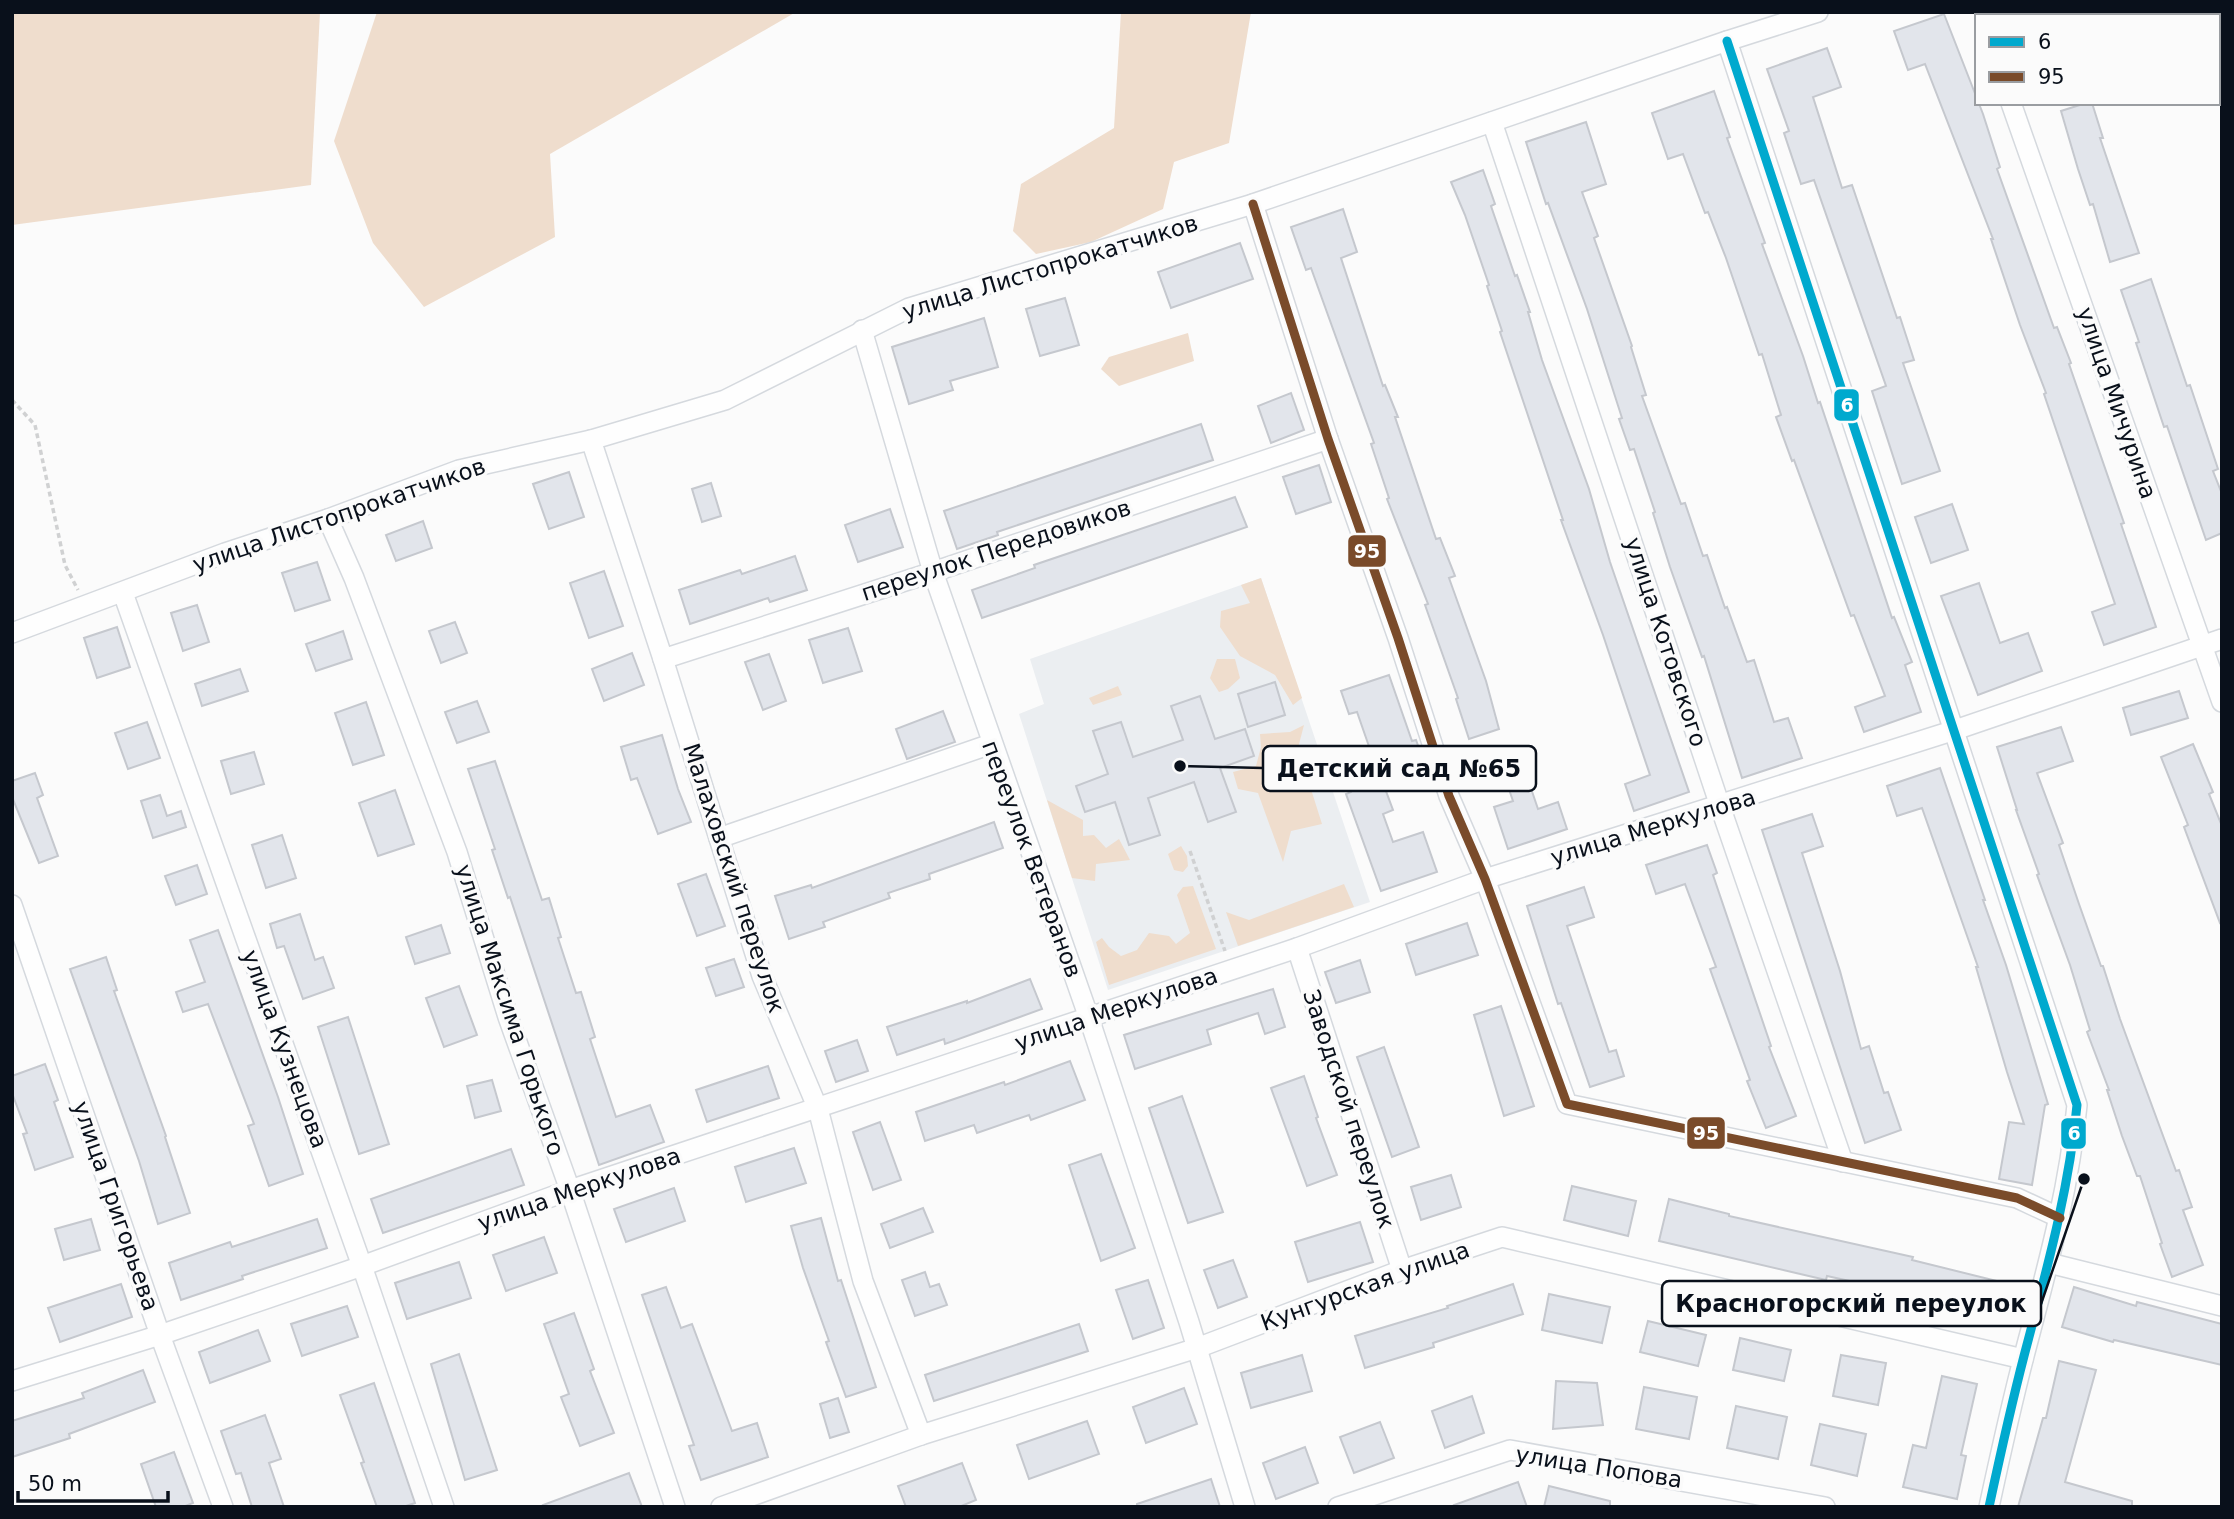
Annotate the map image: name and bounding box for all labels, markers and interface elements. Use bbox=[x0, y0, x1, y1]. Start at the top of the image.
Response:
legend bbox=[1975, 14, 2220, 105]
text: 6 bbox=[2038, 30, 2051, 54]
text: 95 bbox=[2038, 65, 2065, 89]
street label: улица Листопрокатчиков bbox=[899, 210, 1201, 324]
street label: улица Мичурина bbox=[2072, 304, 2162, 502]
line badge: 6 bbox=[1833, 388, 1860, 422]
text: 6 bbox=[1840, 394, 1854, 416]
street label: улица Листопрокатчиков bbox=[189, 453, 489, 577]
street label: переулок Передовиков bbox=[858, 494, 1134, 606]
line badge: 95 bbox=[1347, 534, 1387, 568]
street label: улица Котовского bbox=[1620, 534, 1712, 750]
text: 95 bbox=[1354, 540, 1380, 562]
street label: переулок Ветеранов bbox=[977, 737, 1087, 981]
street label: Малаховский переулок bbox=[678, 740, 790, 1016]
callout: Детский сад №65 bbox=[1263, 746, 1536, 791]
text: Детский сад №65 bbox=[1277, 755, 1521, 783]
street label: улица Меркулова bbox=[1547, 783, 1759, 871]
street label: улица Максима Горького bbox=[451, 861, 569, 1159]
street label: улица Кузнецова bbox=[237, 946, 333, 1152]
street label: улица Меркулова bbox=[1011, 962, 1221, 1056]
street label: Заводской переулок bbox=[1298, 986, 1400, 1232]
street label: улица Григорьева bbox=[68, 1098, 164, 1314]
line badge: 95 bbox=[1686, 1116, 1726, 1150]
line badge: 6 bbox=[2060, 1117, 2087, 1150]
text: 95 bbox=[1693, 1122, 1719, 1144]
text: 6 bbox=[2067, 1122, 2081, 1144]
street label: улица Меркулова bbox=[474, 1142, 684, 1236]
street label: Кунгурская улица bbox=[1257, 1236, 1473, 1336]
callout: Красногорский переулок bbox=[1662, 1281, 2041, 1326]
text: Красногорский переулок bbox=[1675, 1290, 2027, 1318]
street label: улица Попова bbox=[1514, 1441, 1684, 1493]
scale bar bbox=[18, 1460, 168, 1504]
text: 50 m bbox=[28, 1472, 82, 1496]

